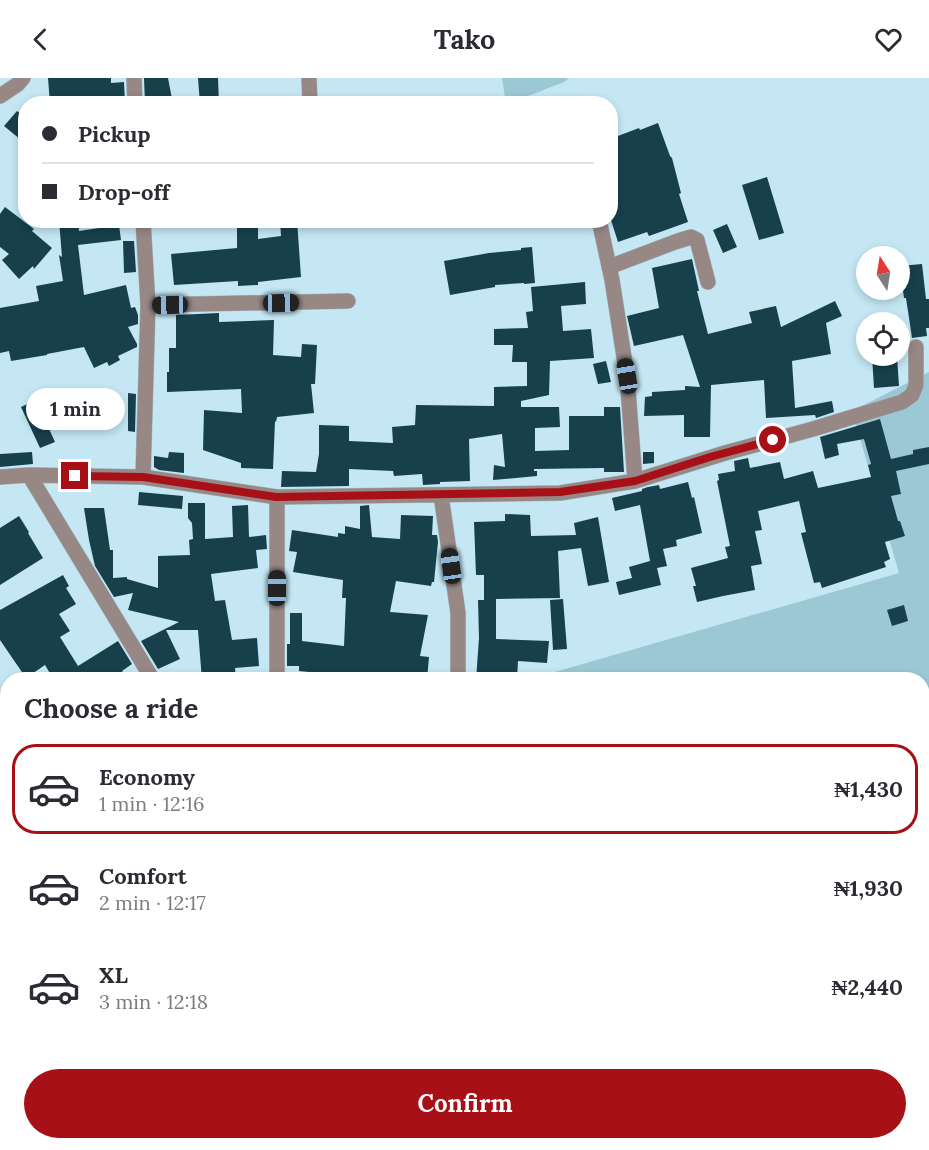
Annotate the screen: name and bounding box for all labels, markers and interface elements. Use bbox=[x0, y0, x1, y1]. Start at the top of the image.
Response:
text: Tako bbox=[434, 22, 495, 56]
icon: back bbox=[24, 23, 57, 56]
icon: heart bbox=[872, 23, 905, 56]
text: Pickup bbox=[78, 120, 151, 148]
text: Drop-off bbox=[78, 178, 170, 206]
north arrow bbox=[856, 246, 910, 300]
map controls bbox=[856, 246, 910, 366]
car bbox=[263, 294, 299, 312]
car bbox=[152, 296, 188, 314]
button: locate bbox=[856, 312, 910, 366]
car bbox=[615, 357, 639, 395]
callout: 1 min bbox=[26, 389, 124, 431]
text: 1 min bbox=[50, 396, 101, 421]
route start bbox=[759, 426, 786, 453]
route end bbox=[61, 462, 88, 489]
car bbox=[440, 547, 462, 585]
car bbox=[268, 570, 286, 606]
text: Choose a ride bbox=[24, 691, 198, 725]
icon: car bbox=[27, 762, 81, 816]
text: Economy bbox=[99, 763, 195, 791]
text: ₦1,430 bbox=[834, 775, 903, 803]
text: 1 min · 12:16 bbox=[99, 791, 205, 816]
icon: car bbox=[27, 861, 81, 915]
text: Comfort bbox=[99, 862, 187, 890]
text: ₦1,930 bbox=[834, 874, 903, 902]
text: 2 min · 12:17 bbox=[99, 890, 206, 915]
icon: car bbox=[27, 960, 81, 1014]
text: XL bbox=[99, 961, 128, 989]
text: ₦2,440 bbox=[832, 973, 903, 1001]
text: 3 min · 12:18 bbox=[99, 989, 208, 1014]
button: Confirm bbox=[24, 1069, 906, 1138]

